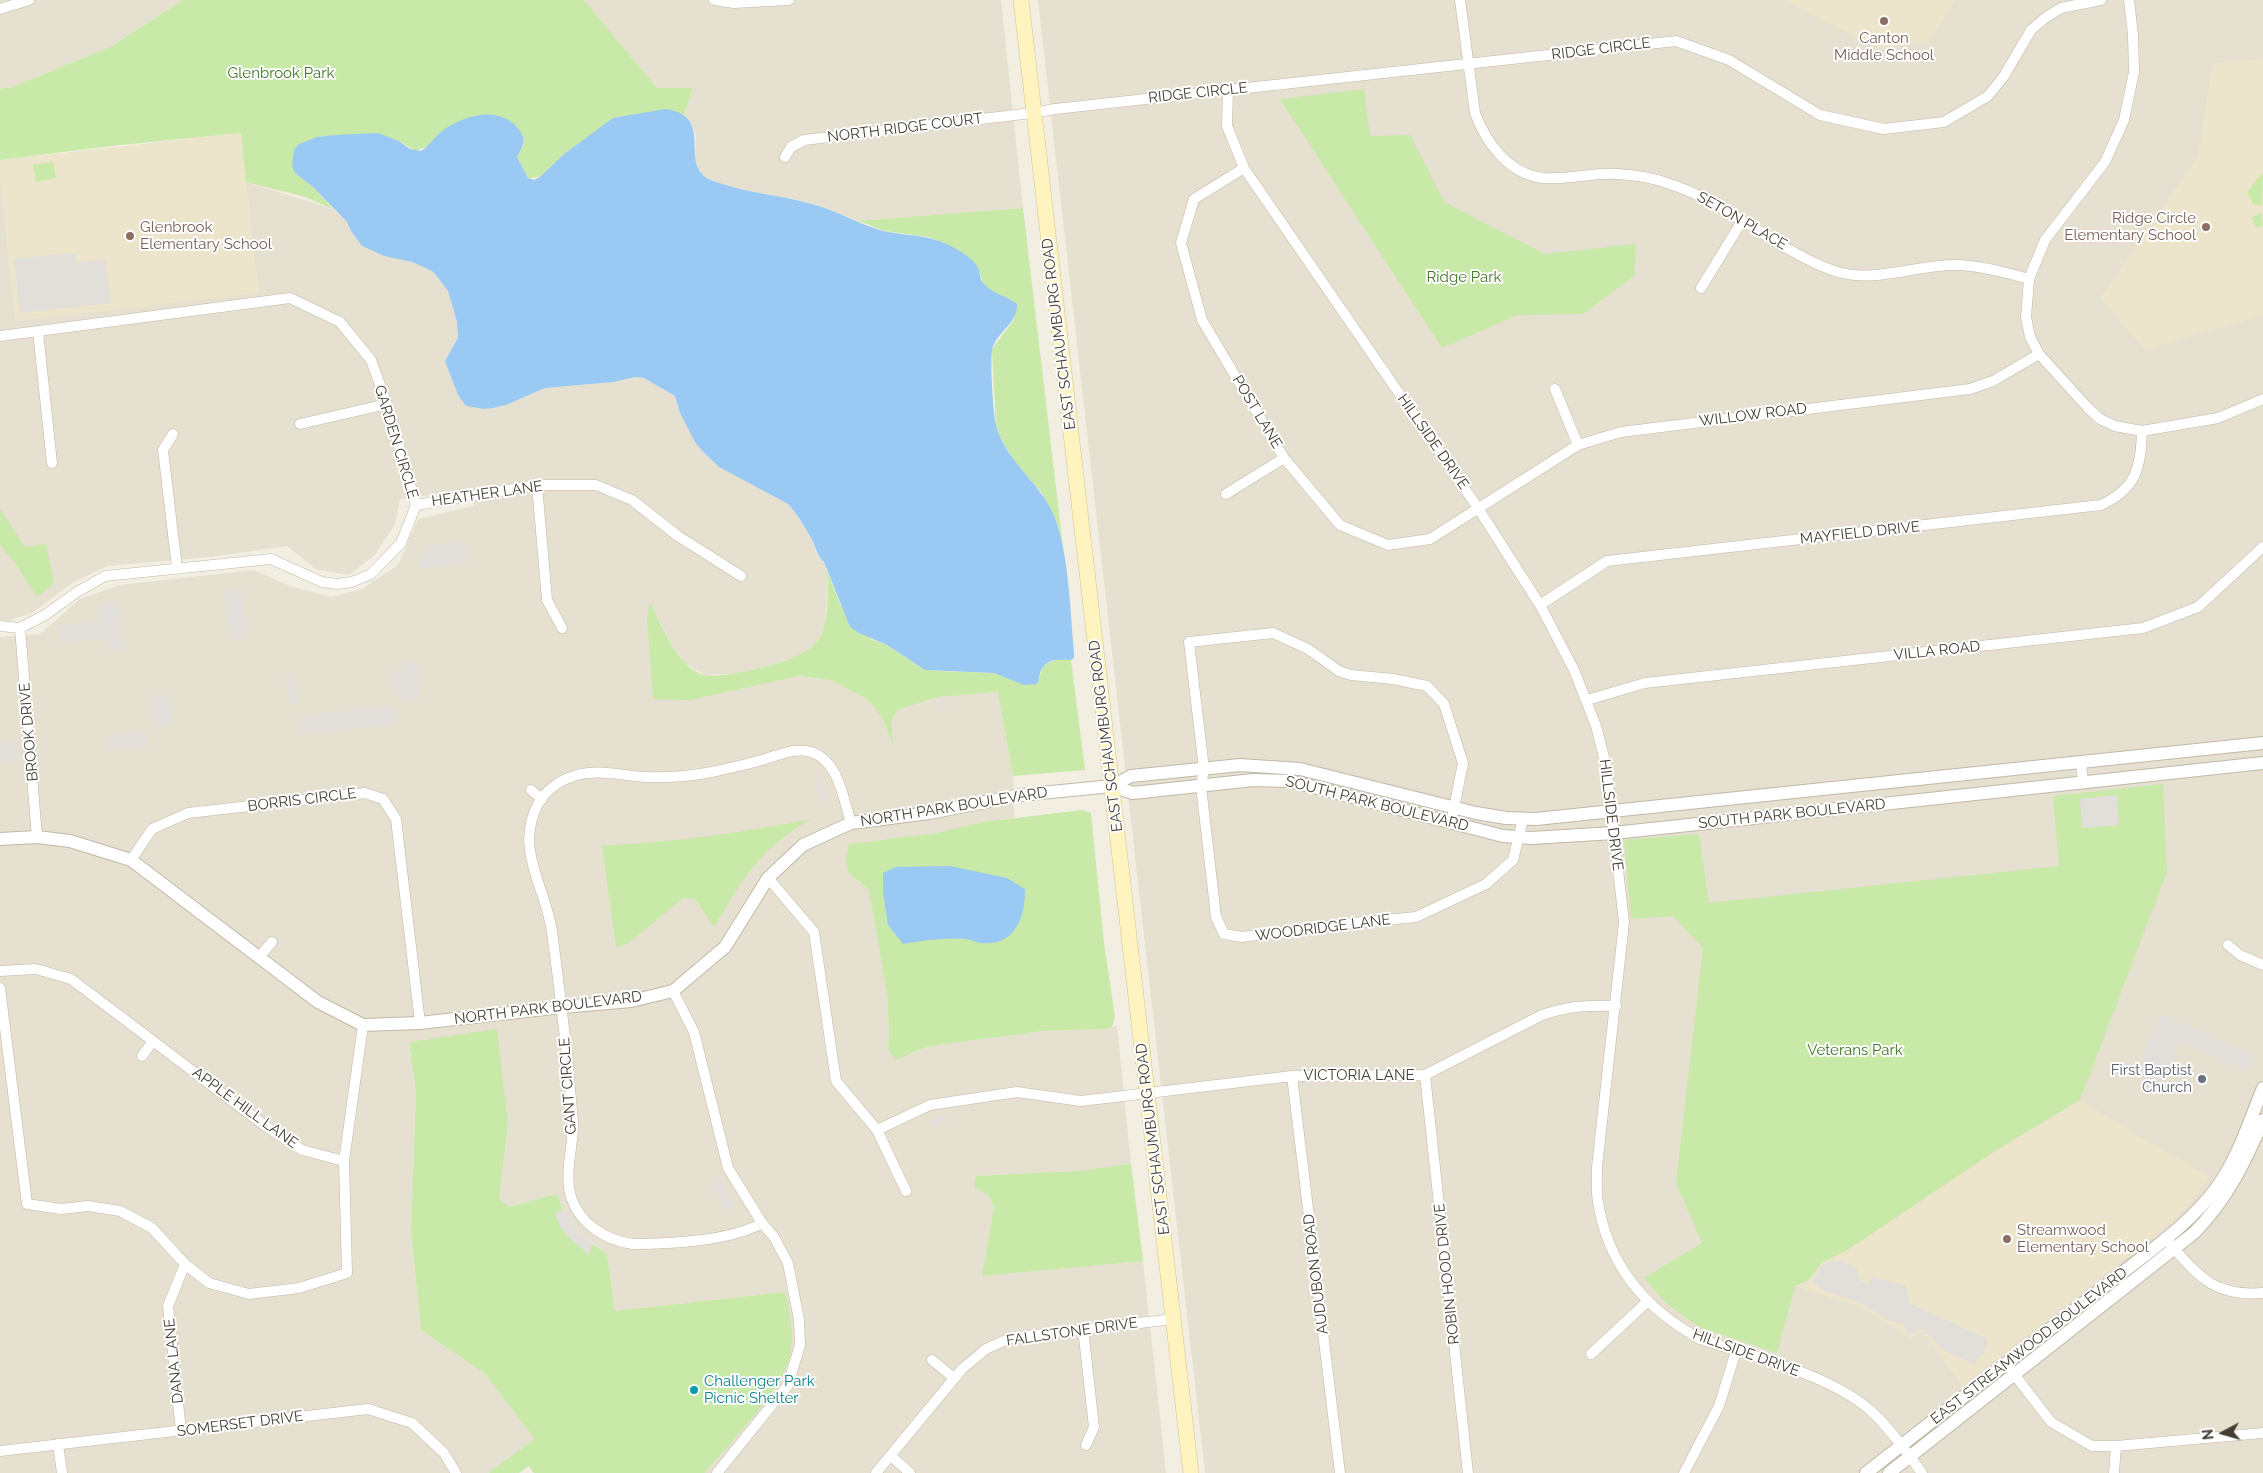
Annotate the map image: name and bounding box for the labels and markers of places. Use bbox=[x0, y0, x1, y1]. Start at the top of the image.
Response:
marker: Canton Middle School bbox=[1878, 15, 1890, 27]
place label: Canton Middle School bbox=[1834, 29, 1934, 64]
place label: Ridge Circle Elementary School bbox=[2064, 209, 2196, 244]
place label: Glenbrook Elementary School bbox=[140, 218, 272, 253]
marker: Ridge Circle Elementary School bbox=[2200, 221, 2212, 233]
marker: Glenbrook Elementary School bbox=[124, 230, 136, 242]
place label: First Baptist Church bbox=[2111, 1061, 2192, 1096]
marker: First Baptist Church bbox=[2196, 1073, 2208, 1085]
place label: Streamwood Elementary School bbox=[2017, 1221, 2149, 1256]
marker: Streamwood Elementary School bbox=[2001, 1233, 2013, 1245]
place label: Challenger Park Picnic Shelter bbox=[704, 1372, 815, 1407]
marker: Challenger Park Picnic Shelter bbox=[688, 1384, 700, 1396]

